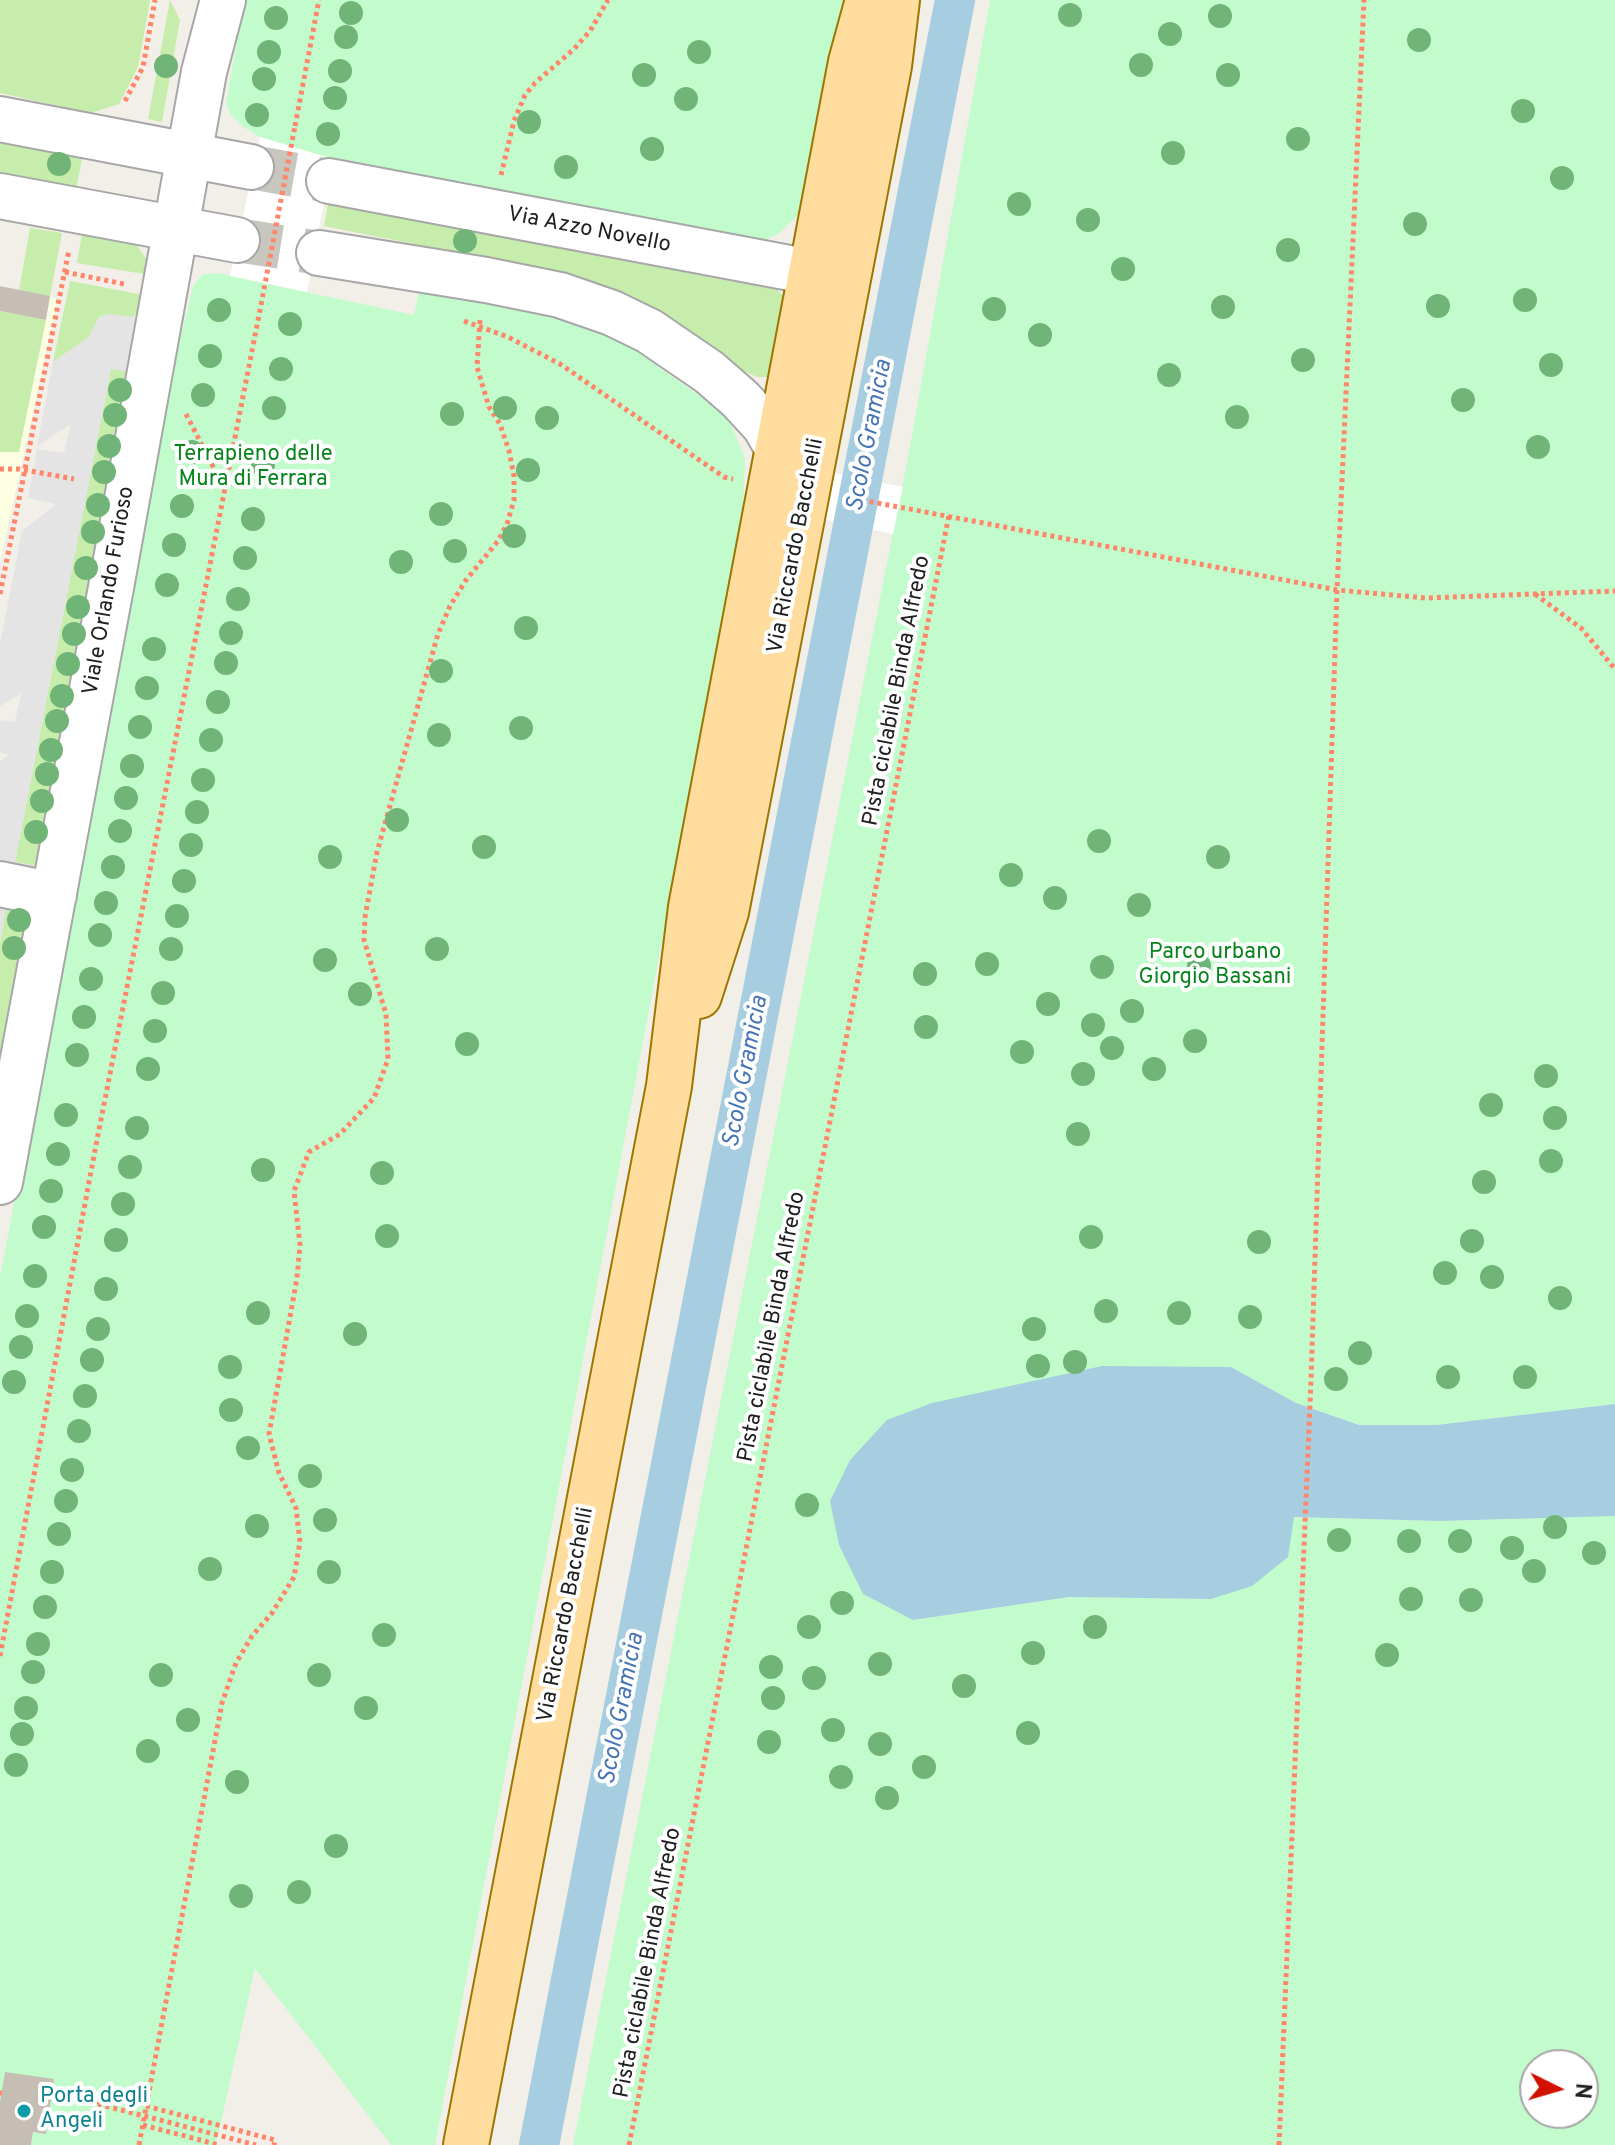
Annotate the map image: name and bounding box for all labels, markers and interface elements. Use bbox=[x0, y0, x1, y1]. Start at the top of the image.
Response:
street label: Via Azzo Novello bbox=[505, 202, 673, 260]
water label: Scolo Gramicia bbox=[842, 358, 900, 514]
street label: Via Riccardo Bacchelli bbox=[763, 436, 831, 656]
park label: Terrapieno delle Mura di Ferrara bbox=[173, 443, 333, 494]
street label: Viale Orlando Furioso bbox=[79, 485, 141, 697]
street label: Pista ciclabile Binda Alfredo bbox=[859, 554, 937, 828]
park label: Parco urbano Giorgio Bassani bbox=[1139, 941, 1291, 992]
water label: Scolo Gramicia bbox=[718, 994, 776, 1150]
street label: Pista ciclabile Binda Alfredo bbox=[734, 1190, 812, 1464]
street label: Via Riccardo Bacchelli bbox=[533, 1505, 601, 1725]
water label: Scolo Gramicia bbox=[594, 1631, 652, 1787]
street label: Pista ciclabile Binda Alfredo bbox=[610, 1826, 688, 2100]
north arrow bbox=[1519, 2049, 1599, 2129]
text: N bbox=[1567, 2082, 1596, 2100]
place label: Porta degli Angeli bbox=[40, 2085, 148, 2136]
marker: Porta degli Angeli bbox=[15, 2102, 33, 2120]

